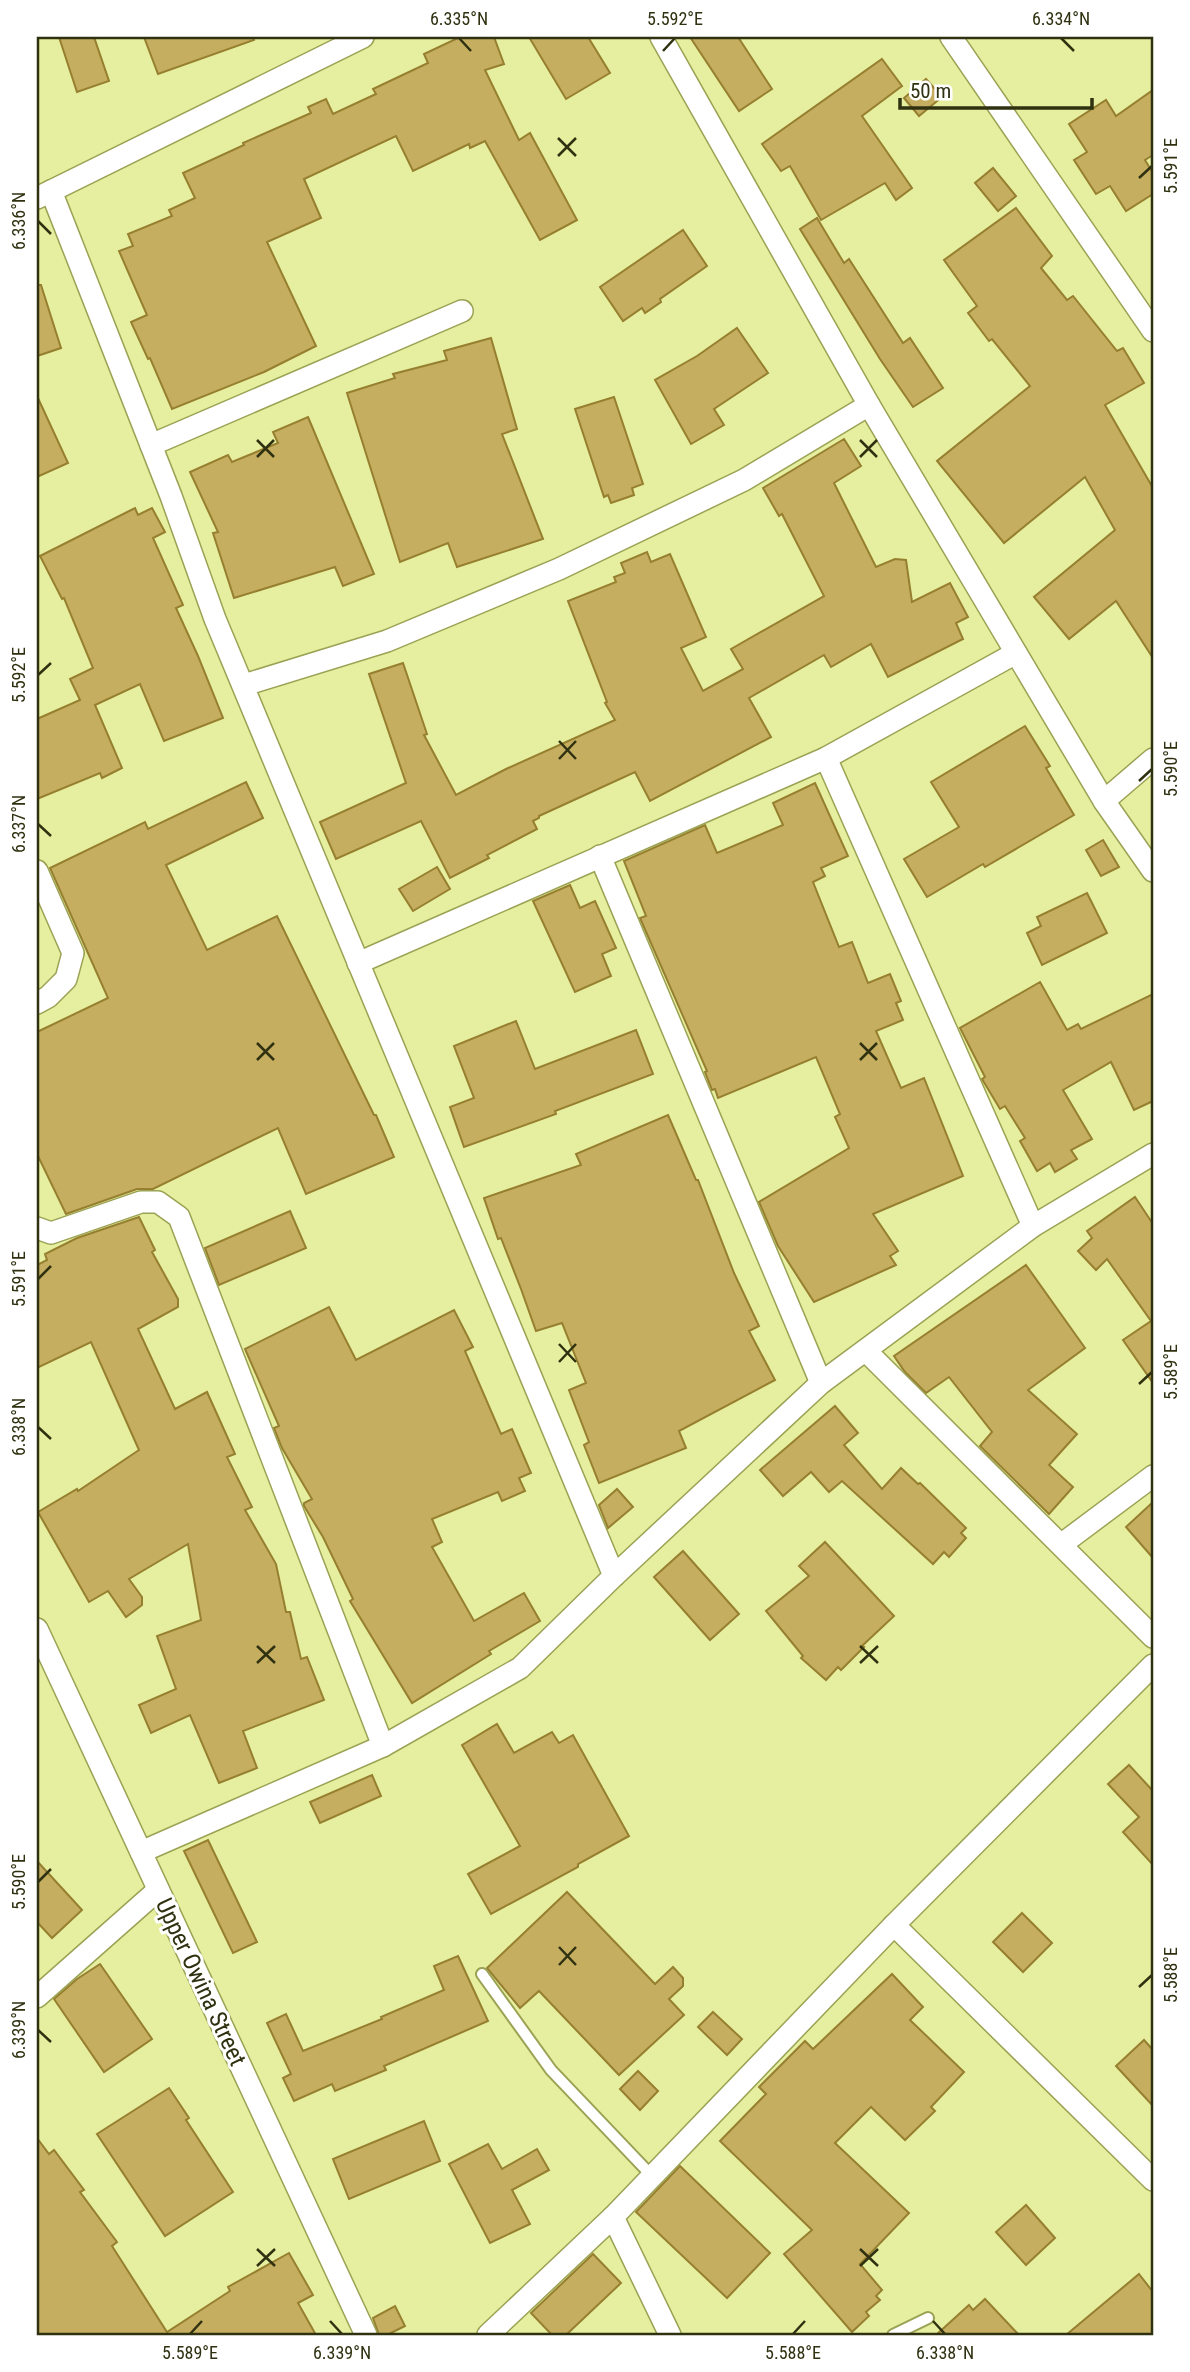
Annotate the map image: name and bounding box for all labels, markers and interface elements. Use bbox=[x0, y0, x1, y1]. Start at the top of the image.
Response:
text: 6.335°N bbox=[430, 8, 488, 29]
text: 5.592°E bbox=[647, 8, 703, 29]
text: 6.334°N bbox=[1032, 8, 1090, 29]
scale bar bbox=[900, 66, 1092, 110]
text: 50 m bbox=[910, 79, 951, 103]
text: 5.591°E bbox=[1160, 138, 1181, 194]
text: 6.336°N bbox=[8, 192, 29, 250]
text: 5.592°E bbox=[8, 647, 29, 703]
text: 5.590°E bbox=[1160, 741, 1181, 797]
text: 6.337°N bbox=[8, 795, 29, 853]
text: 5.591°E bbox=[8, 1251, 29, 1307]
text: 5.589°E bbox=[1160, 1344, 1181, 1400]
text: 6.338°N bbox=[8, 1398, 29, 1456]
text: 5.590°E bbox=[8, 1854, 29, 1910]
street label: Upper Owina Street bbox=[150, 1894, 252, 2070]
text: 5.588°E bbox=[1160, 1947, 1181, 2003]
text: 6.339°N bbox=[8, 2001, 29, 2059]
text: 5.589°E bbox=[162, 2342, 218, 2363]
text: 6.339°N bbox=[313, 2342, 371, 2363]
text: 5.588°E bbox=[765, 2342, 821, 2363]
text: 6.338°N bbox=[916, 2342, 974, 2363]

